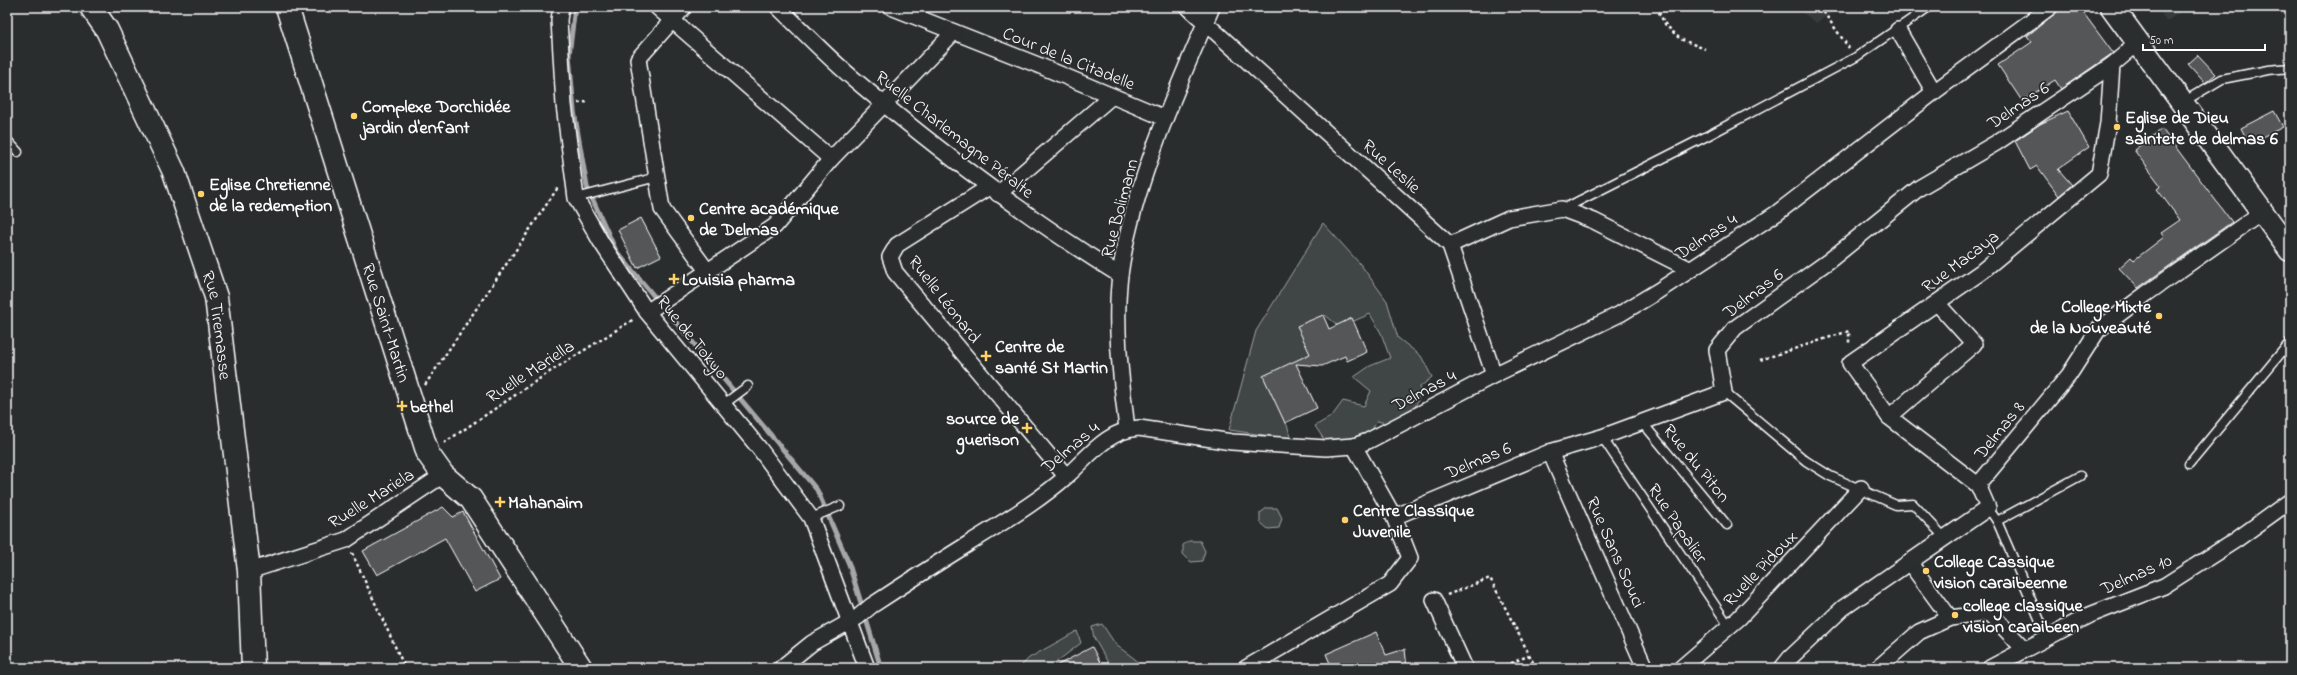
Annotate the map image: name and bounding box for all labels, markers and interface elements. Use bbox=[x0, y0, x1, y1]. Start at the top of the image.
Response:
street label: Cour de la Citadelle bbox=[998, 21, 1139, 99]
scale bar bbox=[2143, 26, 2265, 52]
text: 50 m bbox=[2149, 32, 2173, 50]
street label: Ruelle Charlemagne Péralte bbox=[868, 65, 1039, 207]
street label: Delmas 6 bbox=[1982, 76, 2055, 137]
place label: Complexe Dorchidée jardin d'enfant bbox=[359, 95, 511, 142]
place label: Eglise de Dieu saintete de delmas 6 bbox=[2125, 106, 2278, 153]
marker: Complexe Dorchidée jardin d'enfant bbox=[349, 111, 359, 121]
marker: Eglise de Dieu saintete de delmas 6 bbox=[2112, 122, 2122, 132]
street label: Rue Leslie bbox=[1356, 134, 1426, 202]
street label: Rue Bolimann bbox=[1095, 156, 1147, 261]
place label: Eglise Chretienne de la redemption bbox=[209, 173, 332, 220]
marker: Eglise Chretienne de la redemption bbox=[196, 189, 206, 199]
place label: Centre académique de Delmas bbox=[699, 197, 840, 244]
street label: Delmas 4 bbox=[1670, 208, 1744, 268]
marker: Centre académique de Delmas bbox=[686, 213, 696, 223]
street label: Rue Macaya bbox=[1917, 225, 2005, 300]
street label: Ruelle Léonard bbox=[901, 251, 986, 350]
street label: Rue Saint-Martin bbox=[354, 260, 416, 386]
street label: Delmas 6 bbox=[1718, 263, 1790, 327]
street label: Rue Tiremasse bbox=[193, 268, 237, 382]
place label: Louisia pharma bbox=[682, 268, 795, 294]
marker: Louisia pharma bbox=[669, 274, 679, 284]
street label: Rue de Tokyo bbox=[649, 291, 734, 386]
place label: College Mixte de la Nouveauté bbox=[2030, 295, 2152, 342]
marker: College Mixte de la Nouveauté bbox=[2154, 311, 2164, 321]
street label: Ruelle Mariella bbox=[482, 334, 580, 411]
place label: Centre de santé St Martin bbox=[995, 335, 1108, 382]
marker: Centre de santé St Martin bbox=[980, 350, 992, 362]
street label: Delmas 4 bbox=[1387, 364, 1462, 420]
place label: bethel bbox=[410, 395, 453, 421]
street label: Delmas 8 bbox=[1968, 396, 2032, 467]
marker: bethel bbox=[397, 401, 407, 411]
place label: source de guerison bbox=[946, 407, 1020, 455]
street label: Delmas 4 bbox=[1036, 416, 1107, 481]
street label: Rue du Piton bbox=[1656, 419, 1735, 509]
marker: source de guerison bbox=[1022, 423, 1032, 433]
street label: Delmas 6 bbox=[1441, 436, 1516, 488]
street label: Ruelle Mariela bbox=[324, 463, 420, 536]
street label: Rue Papalier bbox=[1640, 479, 1713, 570]
place label: Mahanaim bbox=[508, 491, 583, 517]
street label: Rue Sans Souci bbox=[1578, 493, 1650, 612]
marker: Mahanaim bbox=[495, 497, 505, 507]
place label: Centre Classique Juvenile bbox=[1353, 499, 1475, 546]
marker: Centre Classique Juvenile bbox=[1340, 515, 1350, 525]
street label: Ruelle Pidoux bbox=[1718, 525, 1805, 613]
street label: Delmas 10 bbox=[2096, 549, 2177, 603]
place label: College Cassique vision caraibeenne bbox=[1933, 550, 2068, 597]
marker: College Cassique vision caraibeenne bbox=[1921, 566, 1931, 576]
place label: college classique vision caraibeen bbox=[1962, 594, 2084, 641]
marker: college classique vision caraibeen bbox=[1950, 610, 1960, 620]

